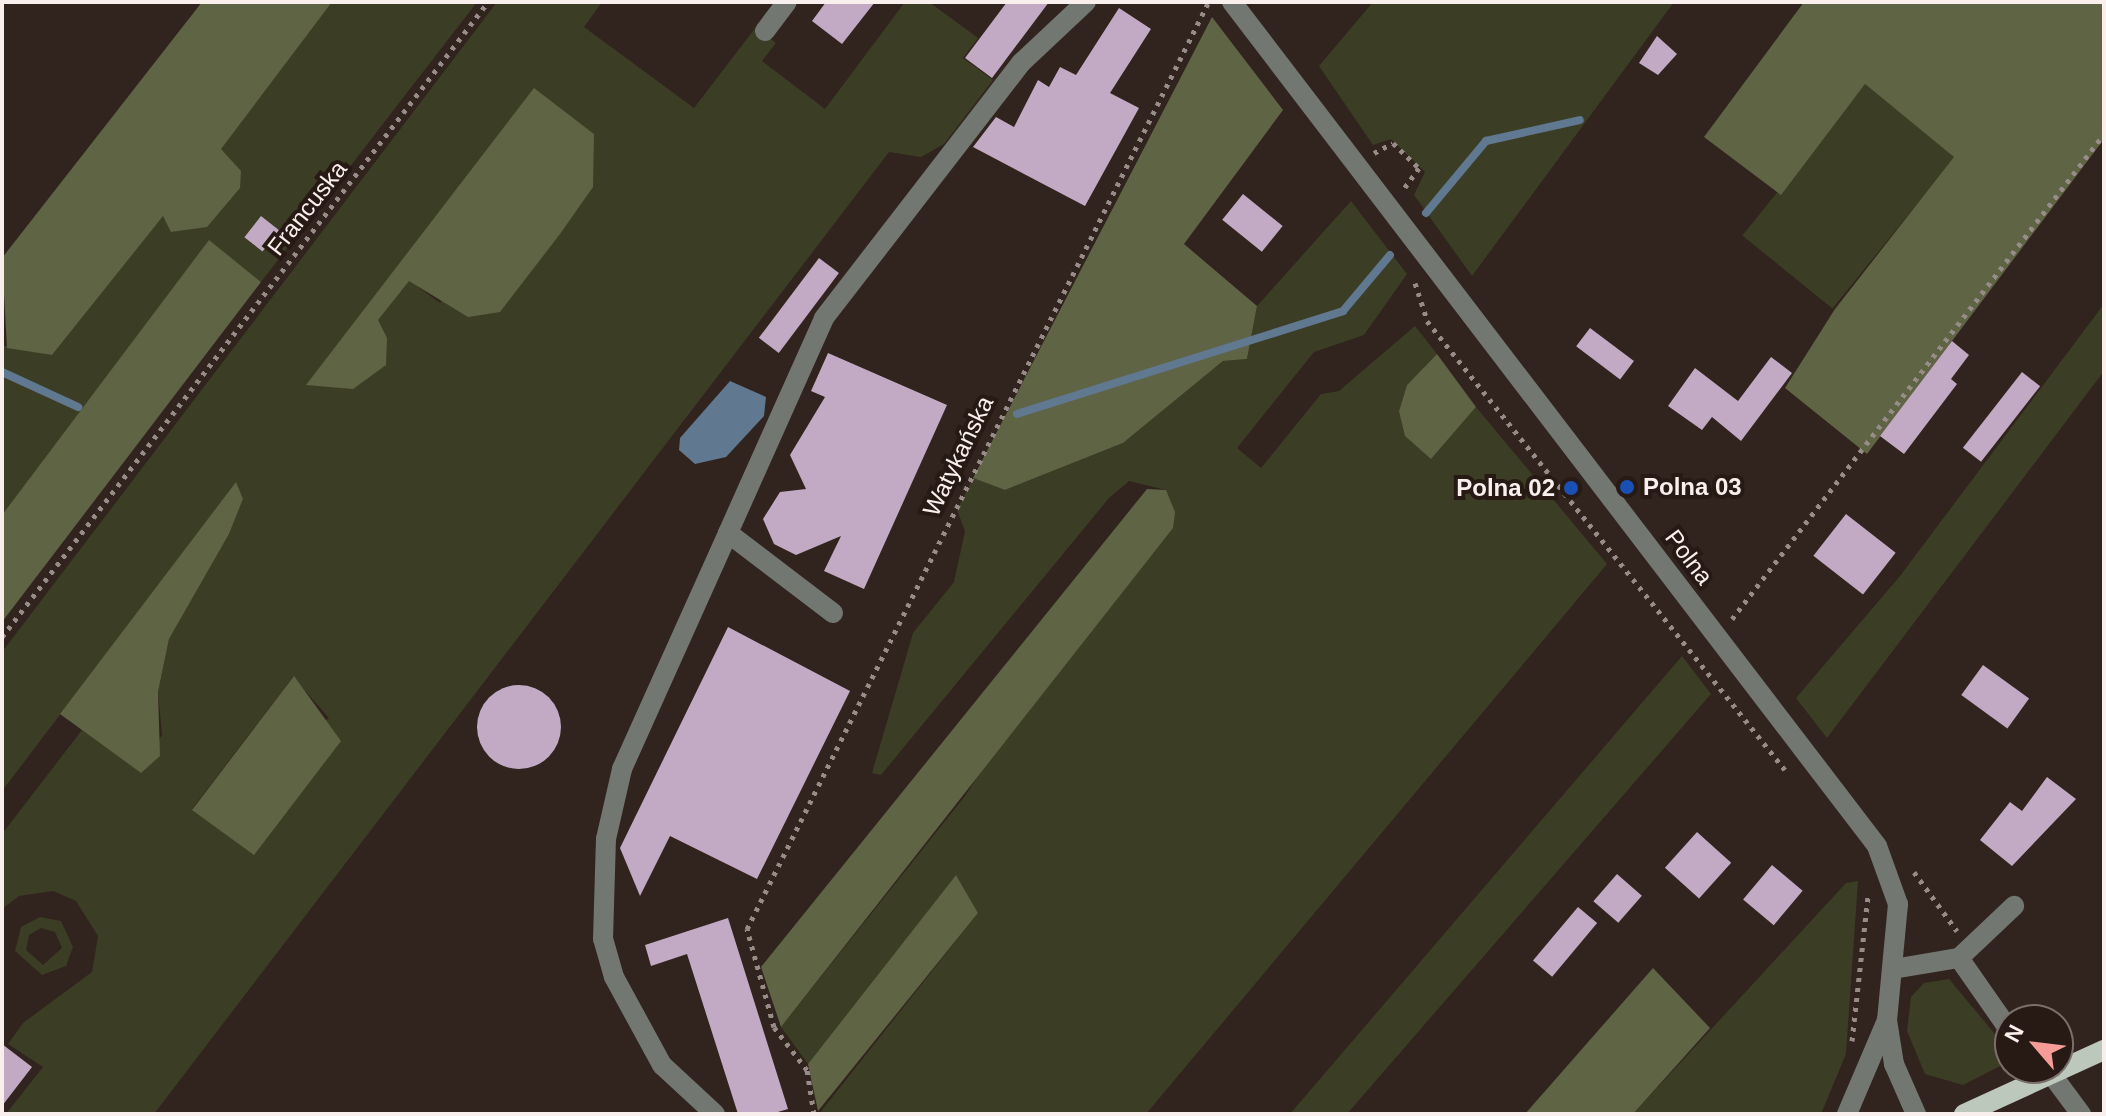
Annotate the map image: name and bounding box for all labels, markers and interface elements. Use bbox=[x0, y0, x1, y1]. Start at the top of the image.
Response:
street label: Francuska bbox=[261, 155, 353, 261]
street label: Watykańska bbox=[917, 391, 999, 521]
place label: Polna 03 bbox=[1643, 473, 1742, 501]
place label: Polna 02 bbox=[1456, 474, 1555, 502]
marker: Polna 03 bbox=[1618, 478, 1636, 496]
marker: Polna 02 bbox=[1562, 479, 1580, 497]
street label: Polna bbox=[1659, 524, 1719, 590]
north arrow bbox=[1994, 1004, 2074, 1084]
text: N bbox=[1999, 1021, 2029, 1046]

